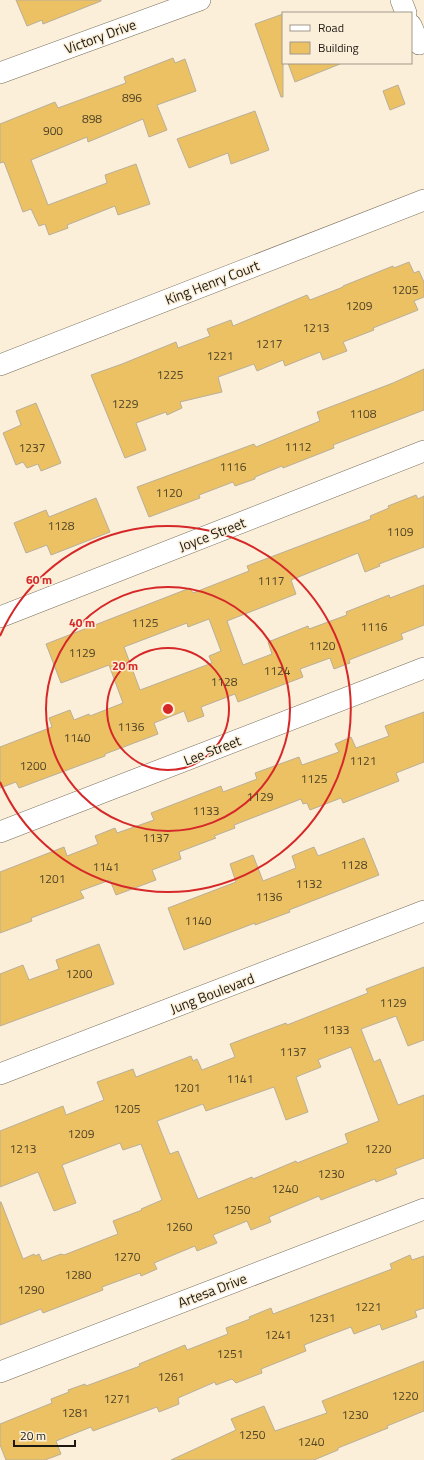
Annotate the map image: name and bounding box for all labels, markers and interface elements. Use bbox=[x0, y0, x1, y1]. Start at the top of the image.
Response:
legend bbox=[282, 12, 412, 64]
street label: Victory Drive bbox=[61, 13, 139, 59]
text: Road bbox=[318, 18, 344, 37]
text: Building bbox=[318, 38, 359, 57]
house number: 896 bbox=[122, 88, 142, 107]
house number: 898 bbox=[82, 109, 102, 128]
house number: 900 bbox=[43, 121, 63, 140]
street label: King Henry Court bbox=[162, 254, 262, 310]
house number: 1205 bbox=[392, 280, 419, 299]
house number: 1209 bbox=[346, 296, 373, 315]
house number: 1213 bbox=[303, 318, 329, 337]
house number: 1217 bbox=[256, 334, 282, 353]
house number: 1221 bbox=[207, 346, 233, 365]
house number: 1225 bbox=[157, 365, 184, 384]
house number: 1229 bbox=[112, 394, 139, 413]
house number: 1108 bbox=[350, 404, 377, 423]
house number: 1112 bbox=[285, 437, 311, 456]
house number: 1237 bbox=[19, 438, 45, 457]
house number: 1116 bbox=[220, 457, 247, 476]
house number: 1120 bbox=[156, 483, 183, 502]
street label: Joyce Street bbox=[175, 512, 249, 556]
house number: 1128 bbox=[48, 516, 75, 535]
house number: 1109 bbox=[387, 522, 414, 541]
text: 60 m bbox=[26, 570, 52, 589]
house number: 1117 bbox=[258, 571, 284, 590]
text: 40 m bbox=[69, 613, 95, 632]
house number: 1125 bbox=[132, 613, 159, 632]
house number: 1116 bbox=[361, 617, 388, 636]
house number: 1120 bbox=[309, 636, 336, 655]
house number: 1129 bbox=[69, 643, 96, 662]
text: 20 m bbox=[112, 656, 138, 675]
house number: 1124 bbox=[264, 661, 291, 680]
house number: 1128 bbox=[211, 672, 238, 691]
centre of rings bbox=[161, 702, 175, 716]
house number: 1136 bbox=[118, 717, 145, 736]
house number: 1140 bbox=[64, 728, 91, 747]
street label: Lee Street bbox=[180, 729, 244, 771]
house number: 1121 bbox=[350, 751, 376, 770]
house number: 1200 bbox=[20, 756, 47, 775]
house number: 1125 bbox=[301, 769, 328, 788]
house number: 1129 bbox=[247, 787, 274, 806]
house number: 1133 bbox=[193, 801, 219, 820]
house number: 1137 bbox=[143, 828, 169, 847]
house number: 1128 bbox=[341, 855, 368, 874]
house number: 1141 bbox=[93, 857, 119, 876]
house number: 1201 bbox=[39, 869, 65, 888]
house number: 1132 bbox=[296, 874, 322, 893]
house number: 1136 bbox=[256, 887, 283, 906]
house number: 1140 bbox=[185, 911, 212, 930]
house number: 1200 bbox=[66, 964, 93, 983]
street label: Jung Boulevard bbox=[167, 967, 257, 1019]
house number: 1129 bbox=[380, 993, 407, 1012]
house number: 1133 bbox=[323, 1020, 349, 1039]
house number: 1137 bbox=[280, 1042, 306, 1061]
house number: 1141 bbox=[227, 1069, 253, 1088]
house number: 1201 bbox=[174, 1078, 200, 1097]
house number: 1205 bbox=[114, 1099, 141, 1118]
house number: 1209 bbox=[68, 1124, 95, 1143]
house number: 1213 bbox=[10, 1139, 36, 1158]
house number: 1220 bbox=[365, 1139, 392, 1158]
house number: 1230 bbox=[318, 1164, 345, 1183]
house number: 1240 bbox=[272, 1179, 299, 1198]
house number: 1250 bbox=[224, 1200, 251, 1219]
house number: 1260 bbox=[166, 1217, 193, 1236]
house number: 1270 bbox=[114, 1247, 141, 1266]
house number: 1280 bbox=[65, 1265, 92, 1284]
street label: Artesa Drive bbox=[174, 1267, 250, 1313]
house number: 1290 bbox=[18, 1280, 45, 1299]
house number: 1221 bbox=[355, 1297, 381, 1316]
house number: 1231 bbox=[309, 1308, 335, 1327]
house number: 1241 bbox=[265, 1325, 291, 1344]
house number: 1251 bbox=[217, 1344, 243, 1363]
house number: 1261 bbox=[158, 1367, 184, 1386]
house number: 1220 bbox=[392, 1386, 419, 1405]
house number: 1271 bbox=[104, 1389, 130, 1408]
house number: 1281 bbox=[62, 1403, 88, 1422]
house number: 1230 bbox=[342, 1405, 369, 1424]
scale bar bbox=[14, 1422, 75, 1448]
house number: 1250 bbox=[239, 1425, 266, 1444]
text: 20 m bbox=[20, 1426, 46, 1445]
house number: 1240 bbox=[298, 1432, 325, 1451]

